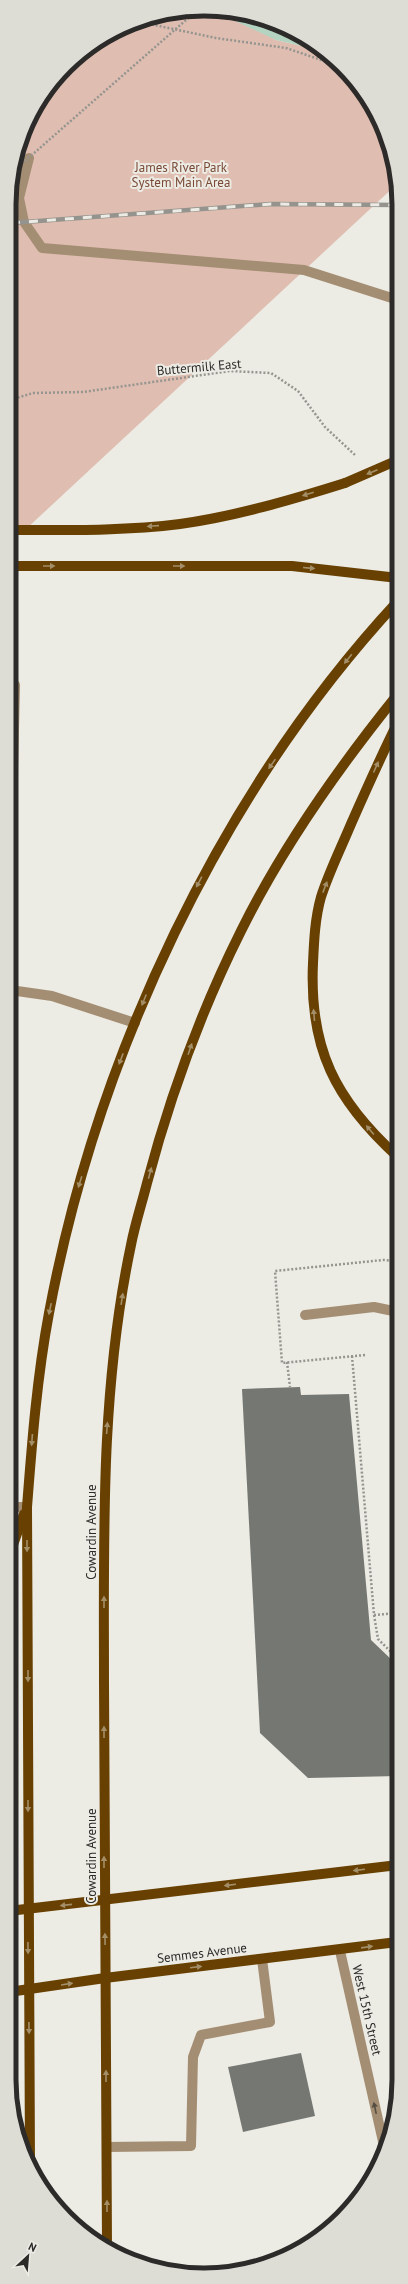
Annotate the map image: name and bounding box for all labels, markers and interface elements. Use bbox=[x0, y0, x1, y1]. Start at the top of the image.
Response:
park label: James River Park System Main Area bbox=[132, 159, 230, 191]
street label: Buttermilk East bbox=[156, 355, 243, 379]
one-way arrow bbox=[366, 469, 377, 475]
one-way arrow bbox=[301, 492, 313, 498]
one-way arrow bbox=[147, 522, 159, 529]
one-way arrow bbox=[43, 563, 56, 569]
one-way arrow bbox=[173, 563, 186, 569]
one-way arrow bbox=[303, 564, 315, 571]
one-way arrow bbox=[344, 654, 352, 665]
one-way arrow bbox=[268, 759, 276, 770]
one-way arrow bbox=[373, 762, 379, 773]
one-way arrow bbox=[196, 876, 203, 888]
one-way arrow bbox=[323, 880, 329, 892]
one-way arrow bbox=[141, 994, 147, 1005]
one-way arrow bbox=[310, 1009, 317, 1021]
one-way arrow bbox=[187, 1043, 193, 1055]
one-way arrow bbox=[117, 1053, 123, 1065]
one-way arrow bbox=[365, 1125, 374, 1135]
one-way arrow bbox=[147, 1166, 153, 1178]
one-way arrow bbox=[77, 1177, 83, 1189]
one-way arrow bbox=[119, 1293, 125, 1305]
one-way arrow bbox=[47, 1303, 53, 1315]
one-way arrow bbox=[104, 1422, 111, 1434]
one-way arrow bbox=[29, 1434, 36, 1446]
street label: Cowardin Avenue bbox=[83, 1484, 100, 1580]
one-way arrow bbox=[24, 1540, 30, 1553]
one-way arrow bbox=[101, 1595, 107, 1608]
one-way arrow bbox=[25, 1670, 31, 1683]
one-way arrow bbox=[101, 1725, 107, 1738]
one-way arrow bbox=[25, 1800, 31, 1813]
street label: Cowardin Avenue bbox=[83, 1808, 100, 1904]
one-way arrow bbox=[101, 1855, 107, 1868]
one-way arrow bbox=[353, 1866, 365, 1873]
one-way arrow bbox=[224, 1882, 236, 1889]
one-way arrow bbox=[60, 1902, 72, 1908]
one-way arrow bbox=[102, 1932, 108, 1945]
street label: Semmes Avenue bbox=[156, 1939, 248, 1967]
one-way arrow bbox=[25, 1942, 31, 1955]
one-way arrow bbox=[361, 1944, 373, 1950]
street label: West 15th Street bbox=[348, 1963, 386, 2058]
one-way arrow bbox=[190, 1964, 202, 1970]
one-way arrow bbox=[61, 1980, 73, 1986]
one-way arrow bbox=[26, 2022, 32, 2035]
one-way arrow bbox=[103, 2069, 109, 2082]
one-way arrow bbox=[372, 2101, 378, 2114]
one-way arrow bbox=[104, 2199, 110, 2212]
north arrow bbox=[8, 2236, 48, 2276]
text: N bbox=[26, 2239, 39, 2255]

